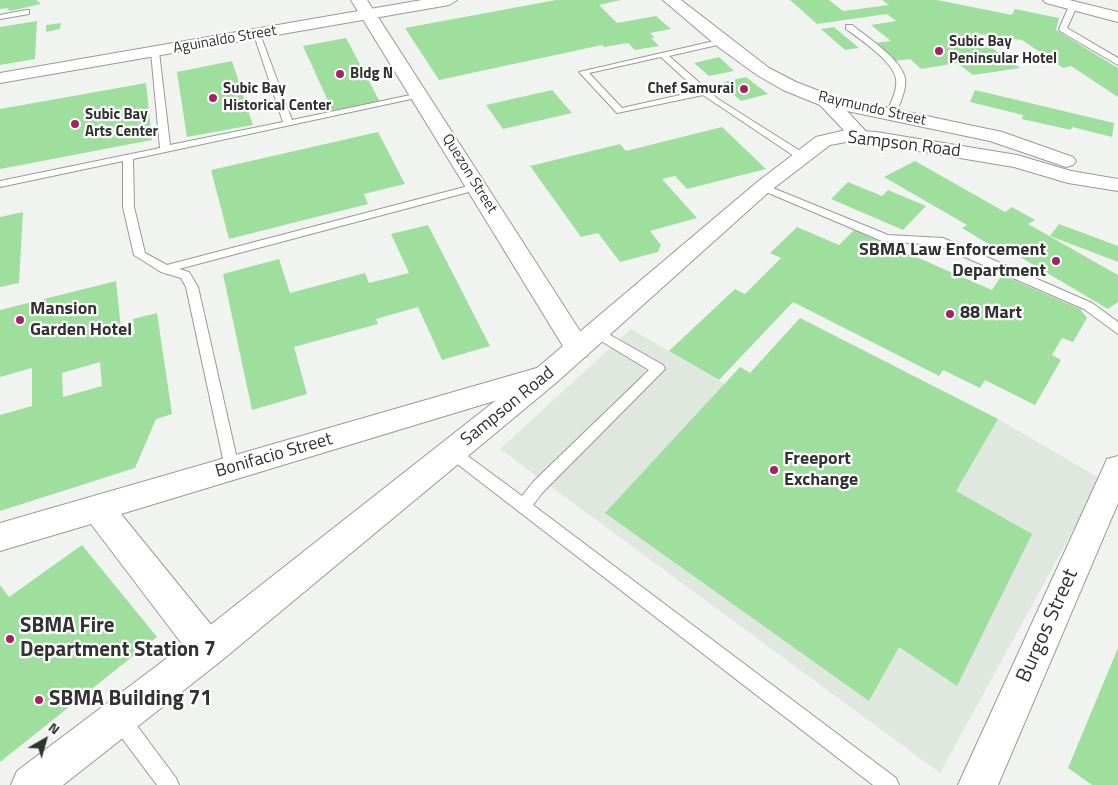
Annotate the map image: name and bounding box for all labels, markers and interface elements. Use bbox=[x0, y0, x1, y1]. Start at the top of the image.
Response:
street label: Aguinaldo Street bbox=[172, 22, 278, 58]
place label: Subic Bay Peninsular Hotel bbox=[949, 33, 1057, 68]
marker: Subic Bay Peninsular Hotel bbox=[933, 45, 945, 57]
place label: Bldg N bbox=[350, 65, 393, 83]
marker: Bldg N bbox=[334, 68, 346, 80]
place label: Subic Bay Historical Center bbox=[223, 80, 331, 115]
place label: Chef Samurai bbox=[647, 80, 734, 98]
marker: Chef Samurai bbox=[738, 83, 750, 95]
street label: Raymundo Street bbox=[816, 88, 928, 130]
marker: Subic Bay Historical Center bbox=[207, 92, 219, 104]
place label: Subic Bay Arts Center bbox=[85, 106, 158, 141]
marker: Subic Bay Arts Center bbox=[69, 118, 81, 130]
street label: Sampson Road bbox=[846, 127, 962, 163]
street label: Quezon Street bbox=[437, 131, 501, 217]
place label: SBMA Law Enforcement Department bbox=[859, 240, 1046, 282]
marker: SBMA Law Enforcement Department bbox=[1050, 255, 1062, 267]
place label: Mansion Garden Hotel bbox=[30, 299, 132, 342]
place label: 88 Mart bbox=[960, 303, 1022, 325]
marker: 88 Mart bbox=[944, 308, 956, 320]
marker: Mansion Garden Hotel bbox=[14, 314, 26, 326]
street label: Sampson Road bbox=[457, 363, 559, 451]
street label: Bonifacio Street bbox=[213, 429, 335, 483]
place label: Freeport Exchange bbox=[784, 449, 858, 492]
marker: Freeport Exchange bbox=[768, 464, 780, 476]
street label: Burgos Street bbox=[1012, 565, 1084, 687]
place label: SBMA Fire Department Station 7 bbox=[20, 614, 216, 664]
marker: SBMA Fire Department Station 7 bbox=[4, 633, 16, 645]
place label: SBMA Building 71 bbox=[49, 687, 212, 713]
marker: SBMA Building 71 bbox=[33, 694, 45, 706]
north arrow bbox=[20, 715, 70, 765]
text: N bbox=[44, 717, 65, 739]

